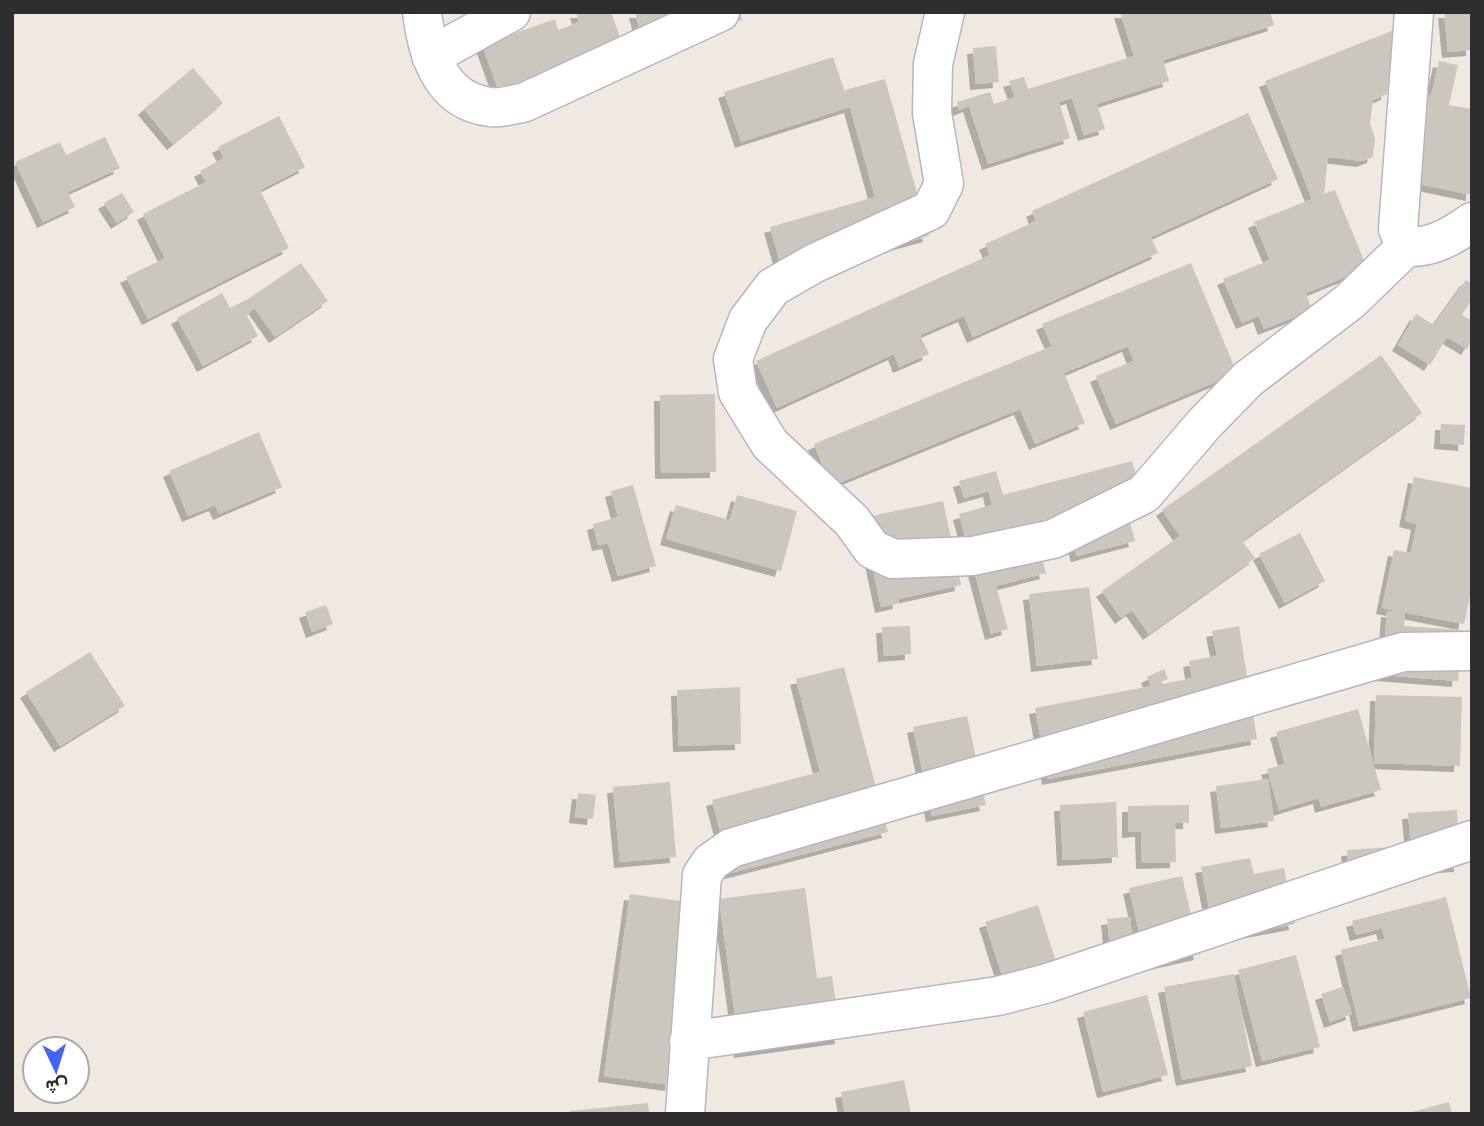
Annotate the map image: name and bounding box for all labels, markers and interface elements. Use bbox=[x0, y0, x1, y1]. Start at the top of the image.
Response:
north arrow bbox=[21, 1035, 91, 1105]
text: ش bbox=[45, 1072, 69, 1101]

